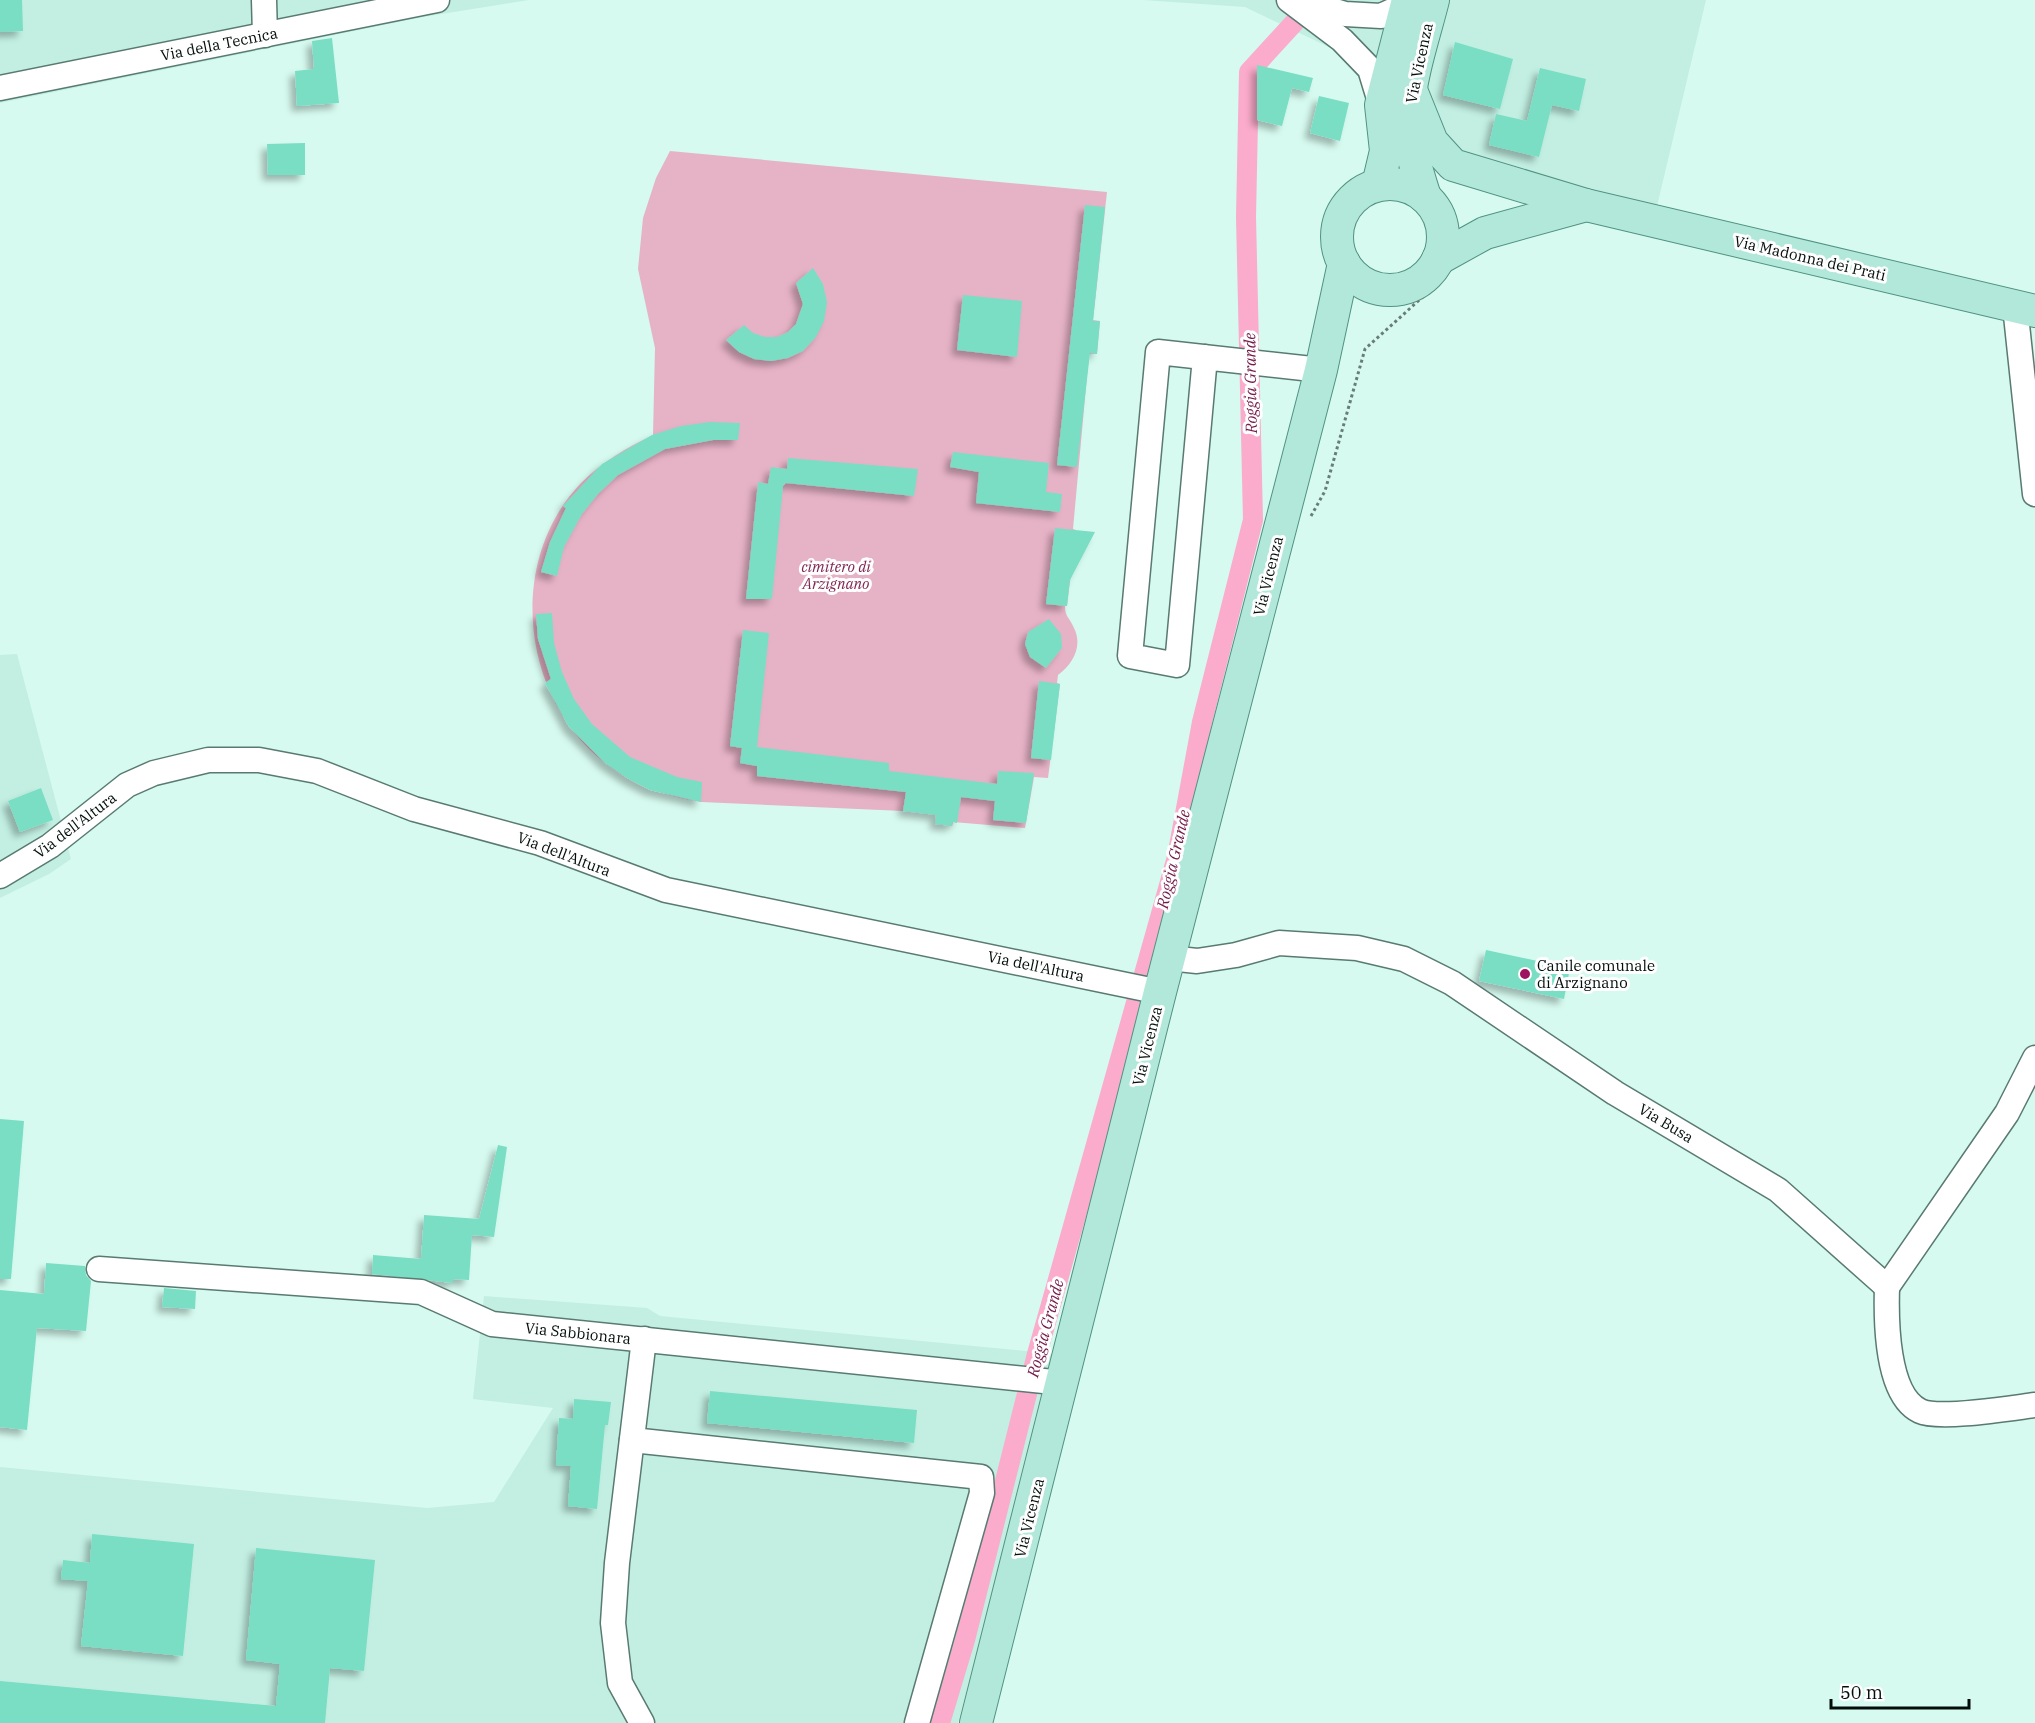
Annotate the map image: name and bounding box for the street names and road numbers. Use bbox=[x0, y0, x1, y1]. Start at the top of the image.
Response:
street label: Via Vicenza bbox=[1401, 21, 1437, 105]
street label: Via della Tecnica bbox=[159, 23, 279, 65]
street label: Via Madonna dei Prati bbox=[1732, 231, 1888, 285]
street label: Via Vicenza bbox=[1249, 534, 1287, 618]
street label: Via dell'Altura bbox=[30, 788, 120, 862]
street label: Via dell'Altura bbox=[515, 827, 613, 881]
street label: Via dell'Altura bbox=[986, 946, 1086, 986]
street label: Via Vicenza bbox=[1128, 1004, 1166, 1088]
street label: Via Busa bbox=[1635, 1099, 1697, 1147]
street label: Via Sabbionara bbox=[524, 1318, 632, 1348]
street label: Via Vicenza bbox=[1010, 1476, 1048, 1560]

